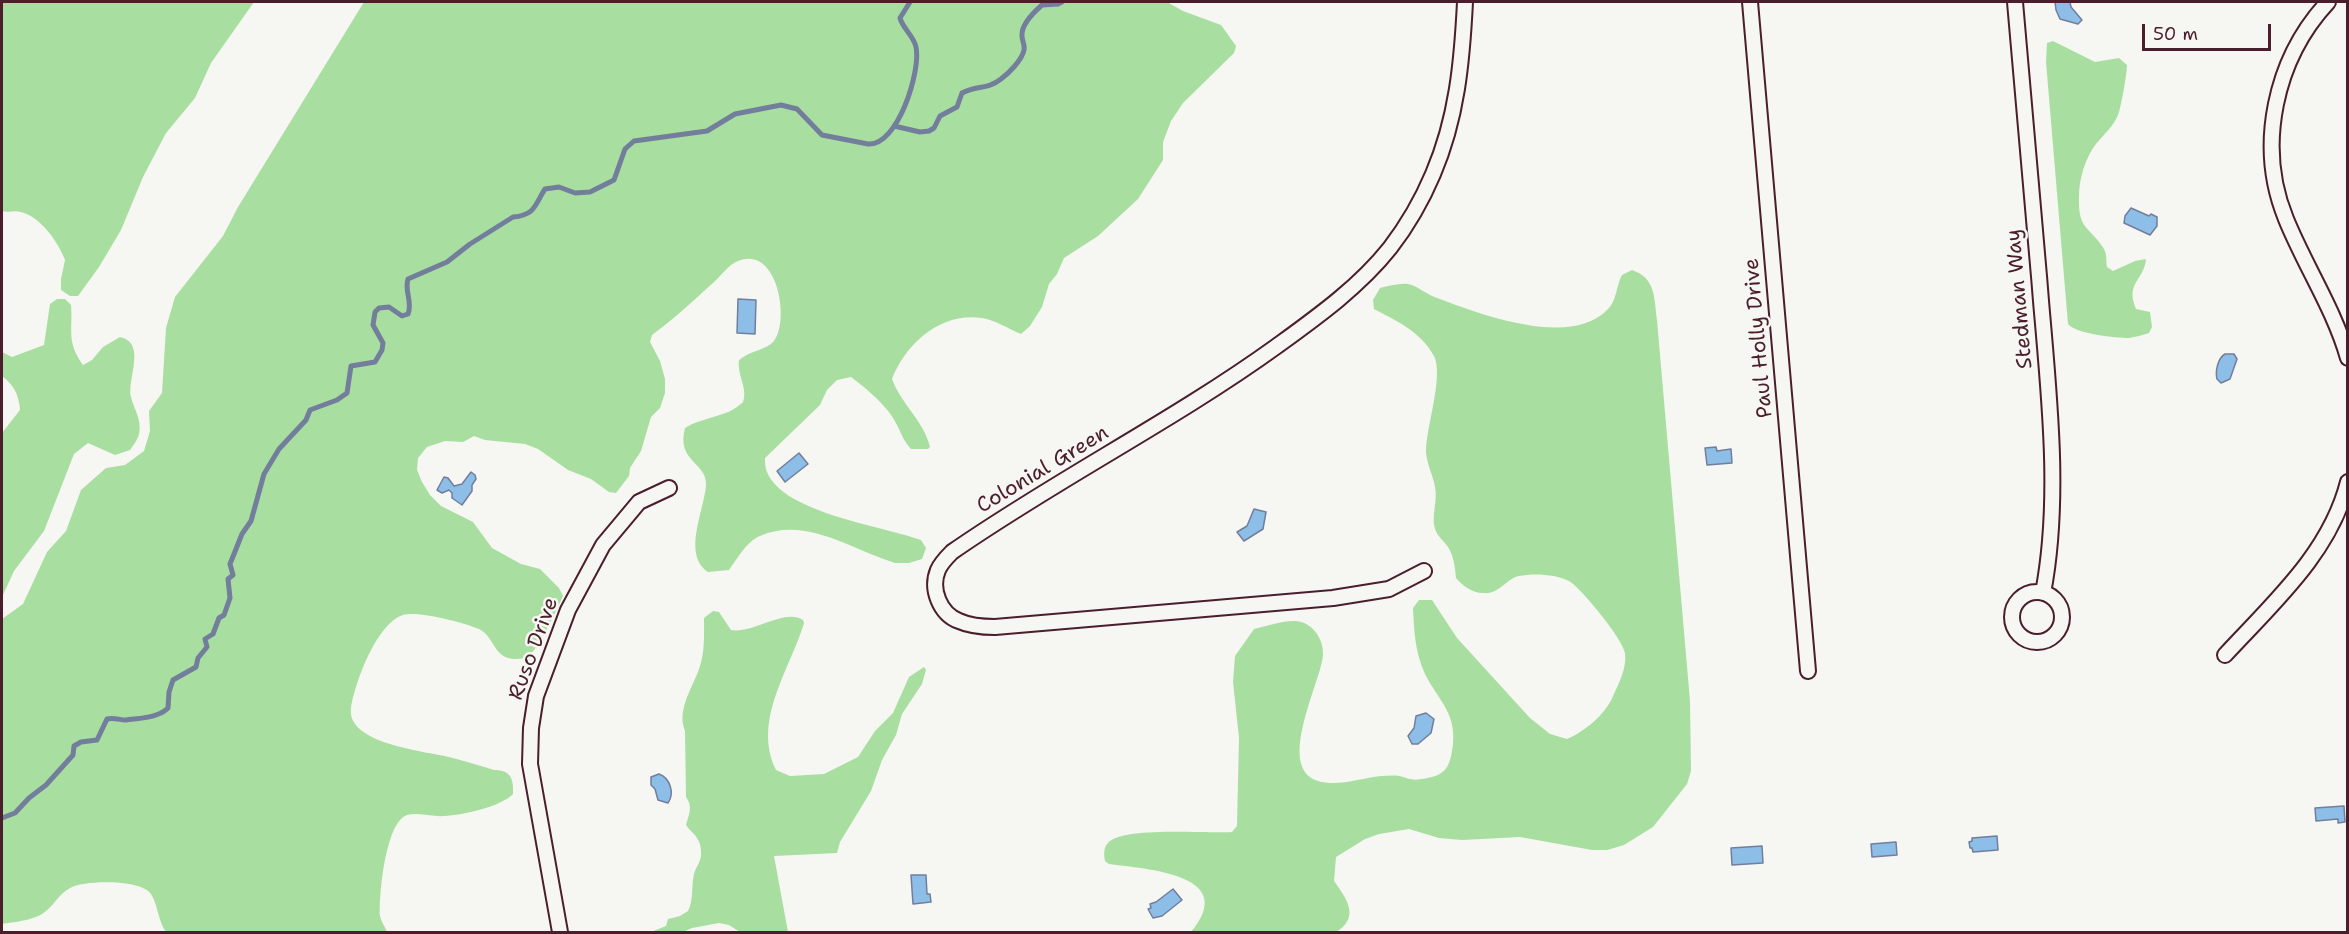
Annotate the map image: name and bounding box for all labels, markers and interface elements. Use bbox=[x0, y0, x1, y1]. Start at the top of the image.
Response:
scale bar bbox=[2145, 12, 2274, 50]
text: 50 m bbox=[2153, 22, 2198, 46]
street label: Stedman Way bbox=[2001, 228, 2039, 370]
street label: Paul Holly Drive bbox=[1739, 257, 1779, 419]
street label: Colonial Green bbox=[972, 421, 1114, 519]
street label: Ruso Drive bbox=[504, 594, 564, 704]

